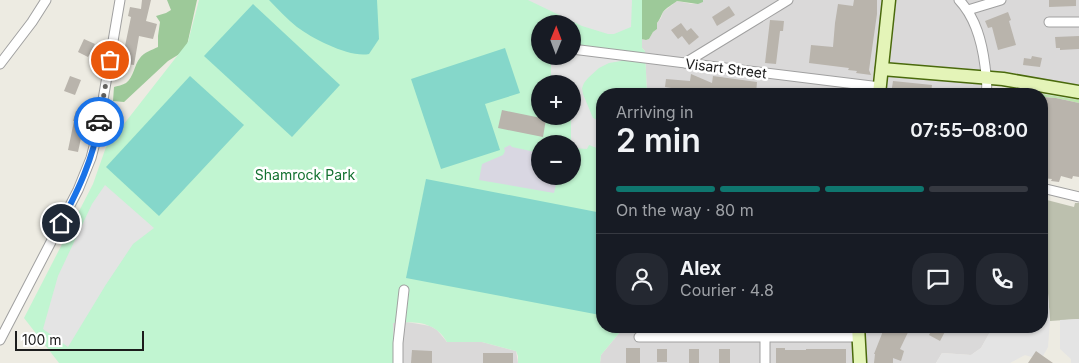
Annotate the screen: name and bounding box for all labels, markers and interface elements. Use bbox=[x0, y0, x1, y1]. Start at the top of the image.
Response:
north arrow bbox=[531, 15, 581, 65]
map controls bbox=[531, 15, 581, 185]
pin bbox=[89, 39, 131, 81]
icon: bag bbox=[96, 46, 124, 74]
street label: Visart Street bbox=[684, 55, 768, 81]
button: + bbox=[531, 75, 581, 125]
courier bbox=[74, 97, 124, 147]
text: Arriving in bbox=[616, 102, 693, 122]
icon: car bbox=[85, 108, 113, 136]
text: 07:55–08:00 bbox=[910, 119, 1028, 142]
text: 2 min bbox=[616, 121, 701, 160]
button: − bbox=[531, 135, 581, 185]
park label: Shamrock Park bbox=[255, 166, 356, 183]
text: On the way · 80 m bbox=[616, 200, 754, 220]
pin bbox=[40, 202, 82, 244]
icon: home bbox=[47, 209, 75, 237]
button: person bbox=[616, 253, 668, 305]
button: chat bbox=[912, 253, 964, 305]
button: phone bbox=[976, 253, 1028, 305]
text: Alex bbox=[680, 257, 721, 280]
text: Courier · 4.8 bbox=[680, 280, 774, 300]
scale bar bbox=[15, 328, 144, 351]
text: 100 m bbox=[22, 331, 62, 348]

